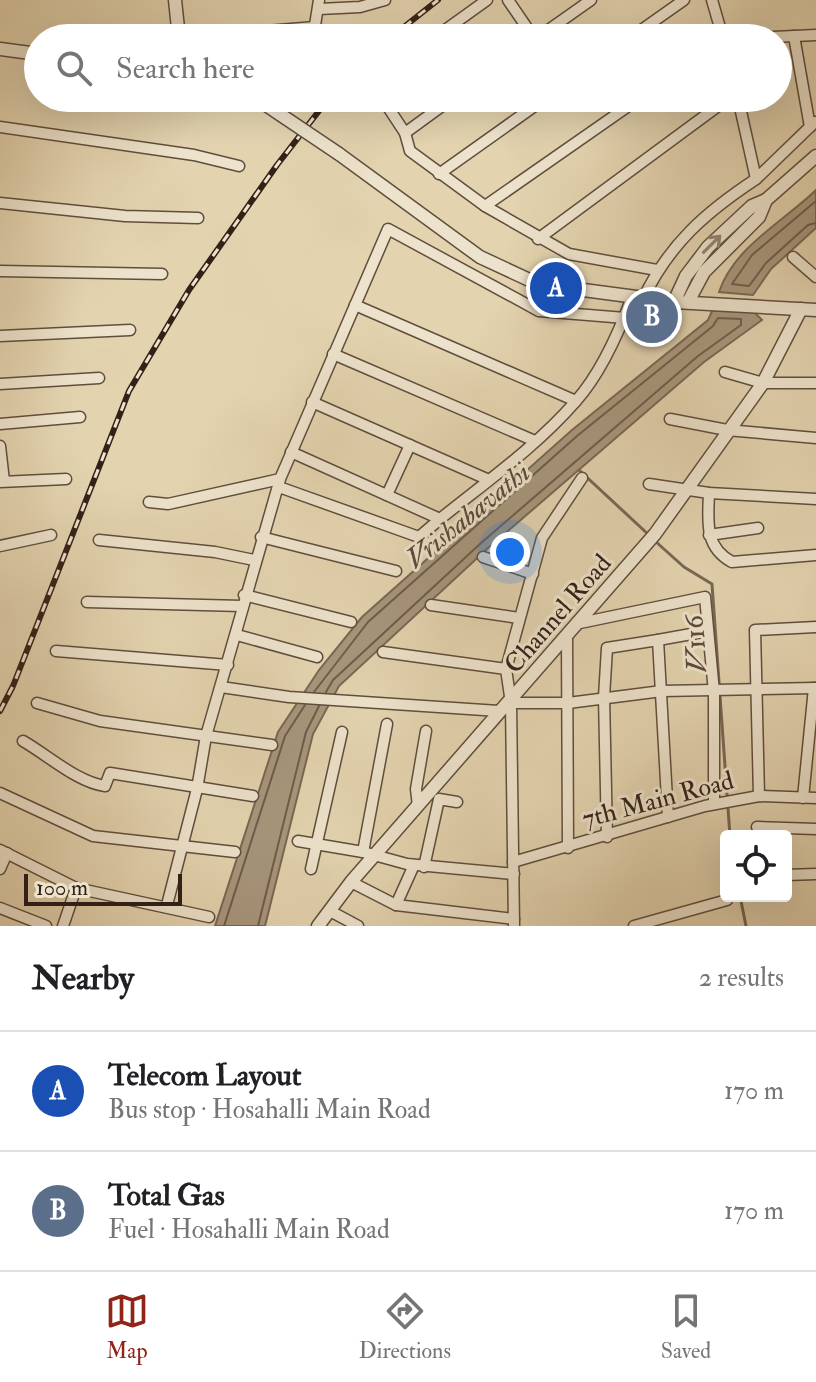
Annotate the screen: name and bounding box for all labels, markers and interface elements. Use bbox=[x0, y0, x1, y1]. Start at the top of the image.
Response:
search box bbox=[24, 24, 792, 112]
icon: search bbox=[52, 46, 96, 90]
text: Search here bbox=[116, 50, 255, 87]
one-way arrow bbox=[702, 234, 722, 254]
pin: A bbox=[530, 258, 582, 318]
pin: B bbox=[626, 287, 678, 347]
water label: Vrishabavathi bbox=[399, 455, 538, 577]
your location bbox=[490, 532, 530, 572]
street label: Channel Road bbox=[498, 548, 619, 680]
water label: V116 bbox=[676, 612, 715, 674]
street label: 7th Main Road bbox=[579, 764, 737, 836]
map controls bbox=[720, 830, 792, 902]
button: locate bbox=[720, 830, 792, 902]
scale bar bbox=[24, 870, 182, 906]
text: 100 m bbox=[36, 874, 88, 902]
text: Nearby bbox=[32, 957, 134, 1000]
text: 2 results bbox=[699, 962, 784, 994]
text: Telecom Layout bbox=[108, 1057, 302, 1094]
text: A bbox=[50, 1075, 66, 1107]
text: 170 m bbox=[724, 1075, 784, 1107]
text: Bus stop · Hosahalli Main Road bbox=[108, 1094, 431, 1126]
text: Total Gas bbox=[108, 1177, 225, 1214]
text: B bbox=[49, 1195, 67, 1227]
text: 170 m bbox=[724, 1195, 784, 1227]
text: Fuel · Hosahalli Main Road bbox=[108, 1214, 390, 1246]
tab: Map bbox=[105, 1289, 149, 1365]
tab: Directions bbox=[359, 1289, 451, 1365]
tab: Saved bbox=[661, 1289, 711, 1365]

